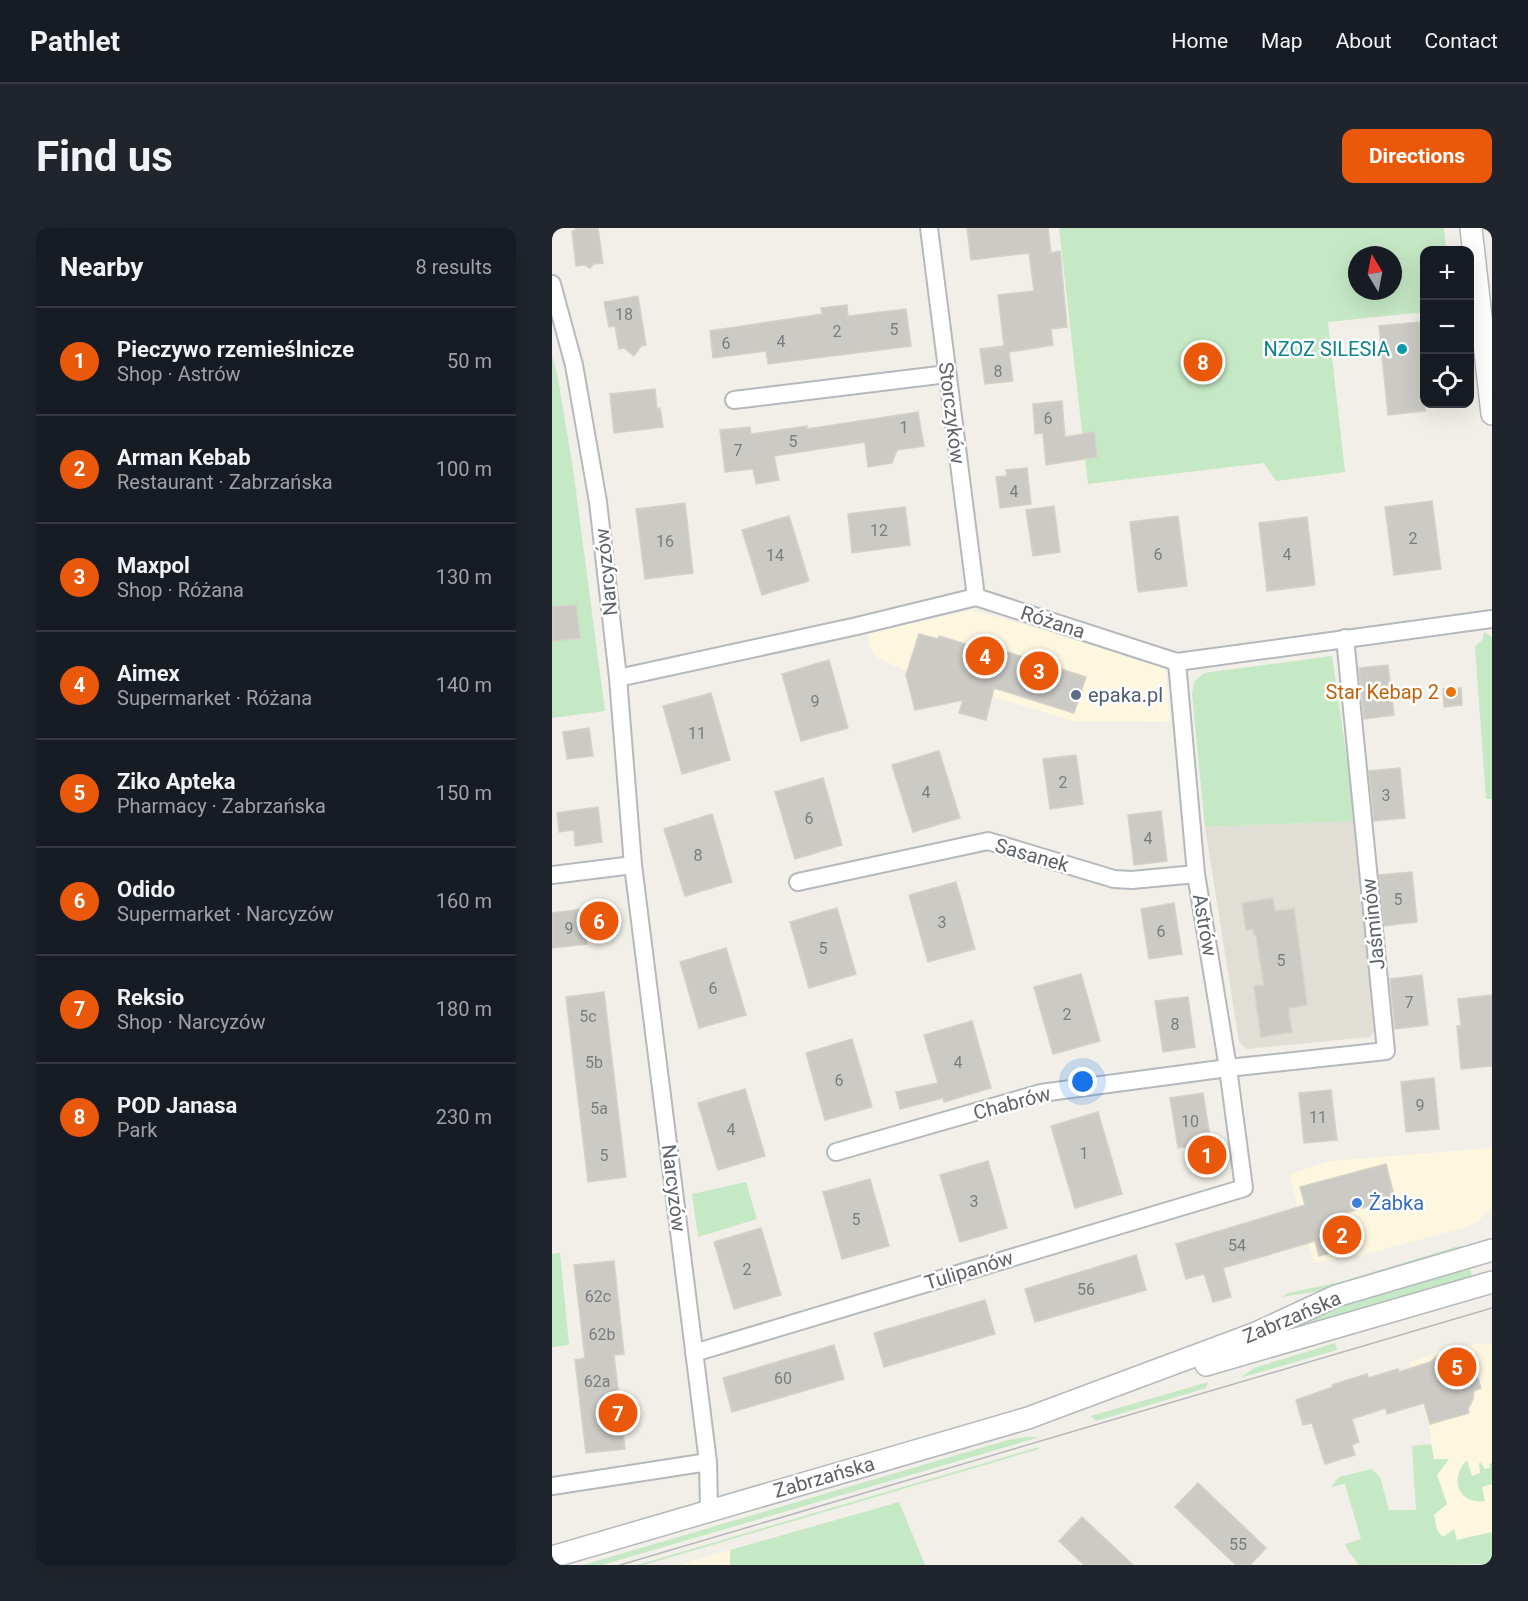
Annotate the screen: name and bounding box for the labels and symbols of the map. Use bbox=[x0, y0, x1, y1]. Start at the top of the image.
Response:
north arrow bbox=[1348, 246, 1402, 300]
house number: 18 bbox=[615, 305, 633, 324]
house number: 5 bbox=[890, 320, 899, 339]
house number: 2 bbox=[833, 322, 842, 341]
house number: 4 bbox=[777, 332, 786, 351]
house number: 6 bbox=[722, 334, 731, 353]
place label: NZOZ SILESIA bbox=[1264, 337, 1390, 361]
pin: 8 bbox=[1184, 340, 1222, 384]
marker: NZOZ SILESIA bbox=[1395, 342, 1409, 356]
street label: Storczyków bbox=[934, 361, 970, 465]
house number: 8 bbox=[994, 362, 1003, 381]
house number: 6 bbox=[1044, 409, 1053, 428]
house number: 1 bbox=[900, 418, 909, 437]
house number: 5 bbox=[789, 432, 798, 451]
house number: 7 bbox=[734, 441, 743, 460]
house number: 4 bbox=[1010, 482, 1019, 501]
house number: 12 bbox=[870, 521, 888, 540]
street label: Narcyzów bbox=[589, 527, 623, 617]
house number: 2 bbox=[1409, 529, 1418, 548]
house number: 16 bbox=[656, 532, 674, 551]
house number: 6 bbox=[1154, 545, 1163, 564]
house number: 4 bbox=[1283, 545, 1292, 564]
house number: 14 bbox=[766, 546, 784, 565]
street label: Różana bbox=[1018, 600, 1088, 644]
pin: 4 bbox=[966, 634, 1004, 678]
pin: 3 bbox=[1020, 648, 1058, 694]
place label: Star Kebap 2 bbox=[1326, 680, 1439, 704]
place label: epaka.pl bbox=[1088, 683, 1163, 707]
marker: Star Kebap 2 bbox=[1444, 685, 1458, 699]
marker: epaka.pl bbox=[1069, 688, 1083, 702]
house number: 9 bbox=[811, 692, 820, 711]
house number: 11 bbox=[688, 724, 706, 743]
house number: 2 bbox=[1059, 773, 1068, 792]
house number: 4 bbox=[922, 783, 931, 802]
house number: 3 bbox=[1382, 786, 1391, 805]
house number: 6 bbox=[805, 809, 814, 828]
house number: 4 bbox=[1144, 829, 1153, 848]
street label: Sasanek bbox=[992, 833, 1073, 877]
house number: 8 bbox=[694, 846, 703, 865]
street label: Jaśminów bbox=[1356, 877, 1390, 971]
house number: 5 bbox=[1394, 890, 1403, 909]
street label: Astrów bbox=[1188, 892, 1222, 958]
pin: 6 bbox=[580, 898, 618, 944]
house number: 3 bbox=[938, 913, 947, 932]
house number: 9 bbox=[565, 919, 574, 938]
house number: 6 bbox=[1157, 922, 1166, 941]
house number: 5 bbox=[819, 939, 828, 958]
house number: 5 bbox=[1277, 951, 1286, 970]
house number: 6 bbox=[709, 979, 718, 998]
house number: 7 bbox=[1405, 993, 1414, 1012]
house number: 2 bbox=[1063, 1005, 1072, 1024]
house number: 5c bbox=[579, 1007, 597, 1026]
house number: 8 bbox=[1171, 1015, 1180, 1034]
house number: 5b bbox=[585, 1053, 603, 1072]
house number: 4 bbox=[954, 1053, 963, 1072]
your location bbox=[1068, 1067, 1097, 1096]
house number: 6 bbox=[835, 1071, 844, 1090]
street label: Chabrów bbox=[971, 1081, 1053, 1125]
house number: 9 bbox=[1416, 1096, 1425, 1115]
house number: 5a bbox=[590, 1099, 608, 1118]
house number: 11 bbox=[1309, 1108, 1327, 1127]
house number: 10 bbox=[1181, 1112, 1199, 1131]
house number: 4 bbox=[727, 1120, 736, 1139]
pin: 1 bbox=[1188, 1132, 1226, 1178]
street label: Narcyzów bbox=[657, 1143, 691, 1233]
house number: 1 bbox=[1080, 1144, 1089, 1163]
house number: 5 bbox=[600, 1146, 609, 1165]
place label: Żabka bbox=[1369, 1191, 1424, 1215]
house number: 3 bbox=[970, 1192, 979, 1211]
marker: Żabka bbox=[1350, 1196, 1364, 1210]
house number: 5 bbox=[852, 1210, 861, 1229]
pin: 2 bbox=[1322, 1212, 1362, 1258]
house number: 54 bbox=[1228, 1236, 1246, 1255]
street label: Tulipanów bbox=[922, 1245, 1016, 1295]
house number: 2 bbox=[743, 1260, 752, 1279]
house number: 56 bbox=[1077, 1280, 1095, 1299]
street label: Zabrzańska bbox=[1239, 1286, 1345, 1348]
house number: 62c bbox=[585, 1287, 611, 1306]
house number: 62b bbox=[589, 1325, 616, 1344]
pin: 5 bbox=[1438, 1344, 1476, 1390]
house number: 60 bbox=[774, 1369, 792, 1388]
house number: 62a bbox=[584, 1372, 610, 1391]
pin: 7 bbox=[598, 1390, 638, 1436]
street label: Zabrzańska bbox=[771, 1451, 877, 1503]
house number: 55 bbox=[1229, 1535, 1247, 1554]

